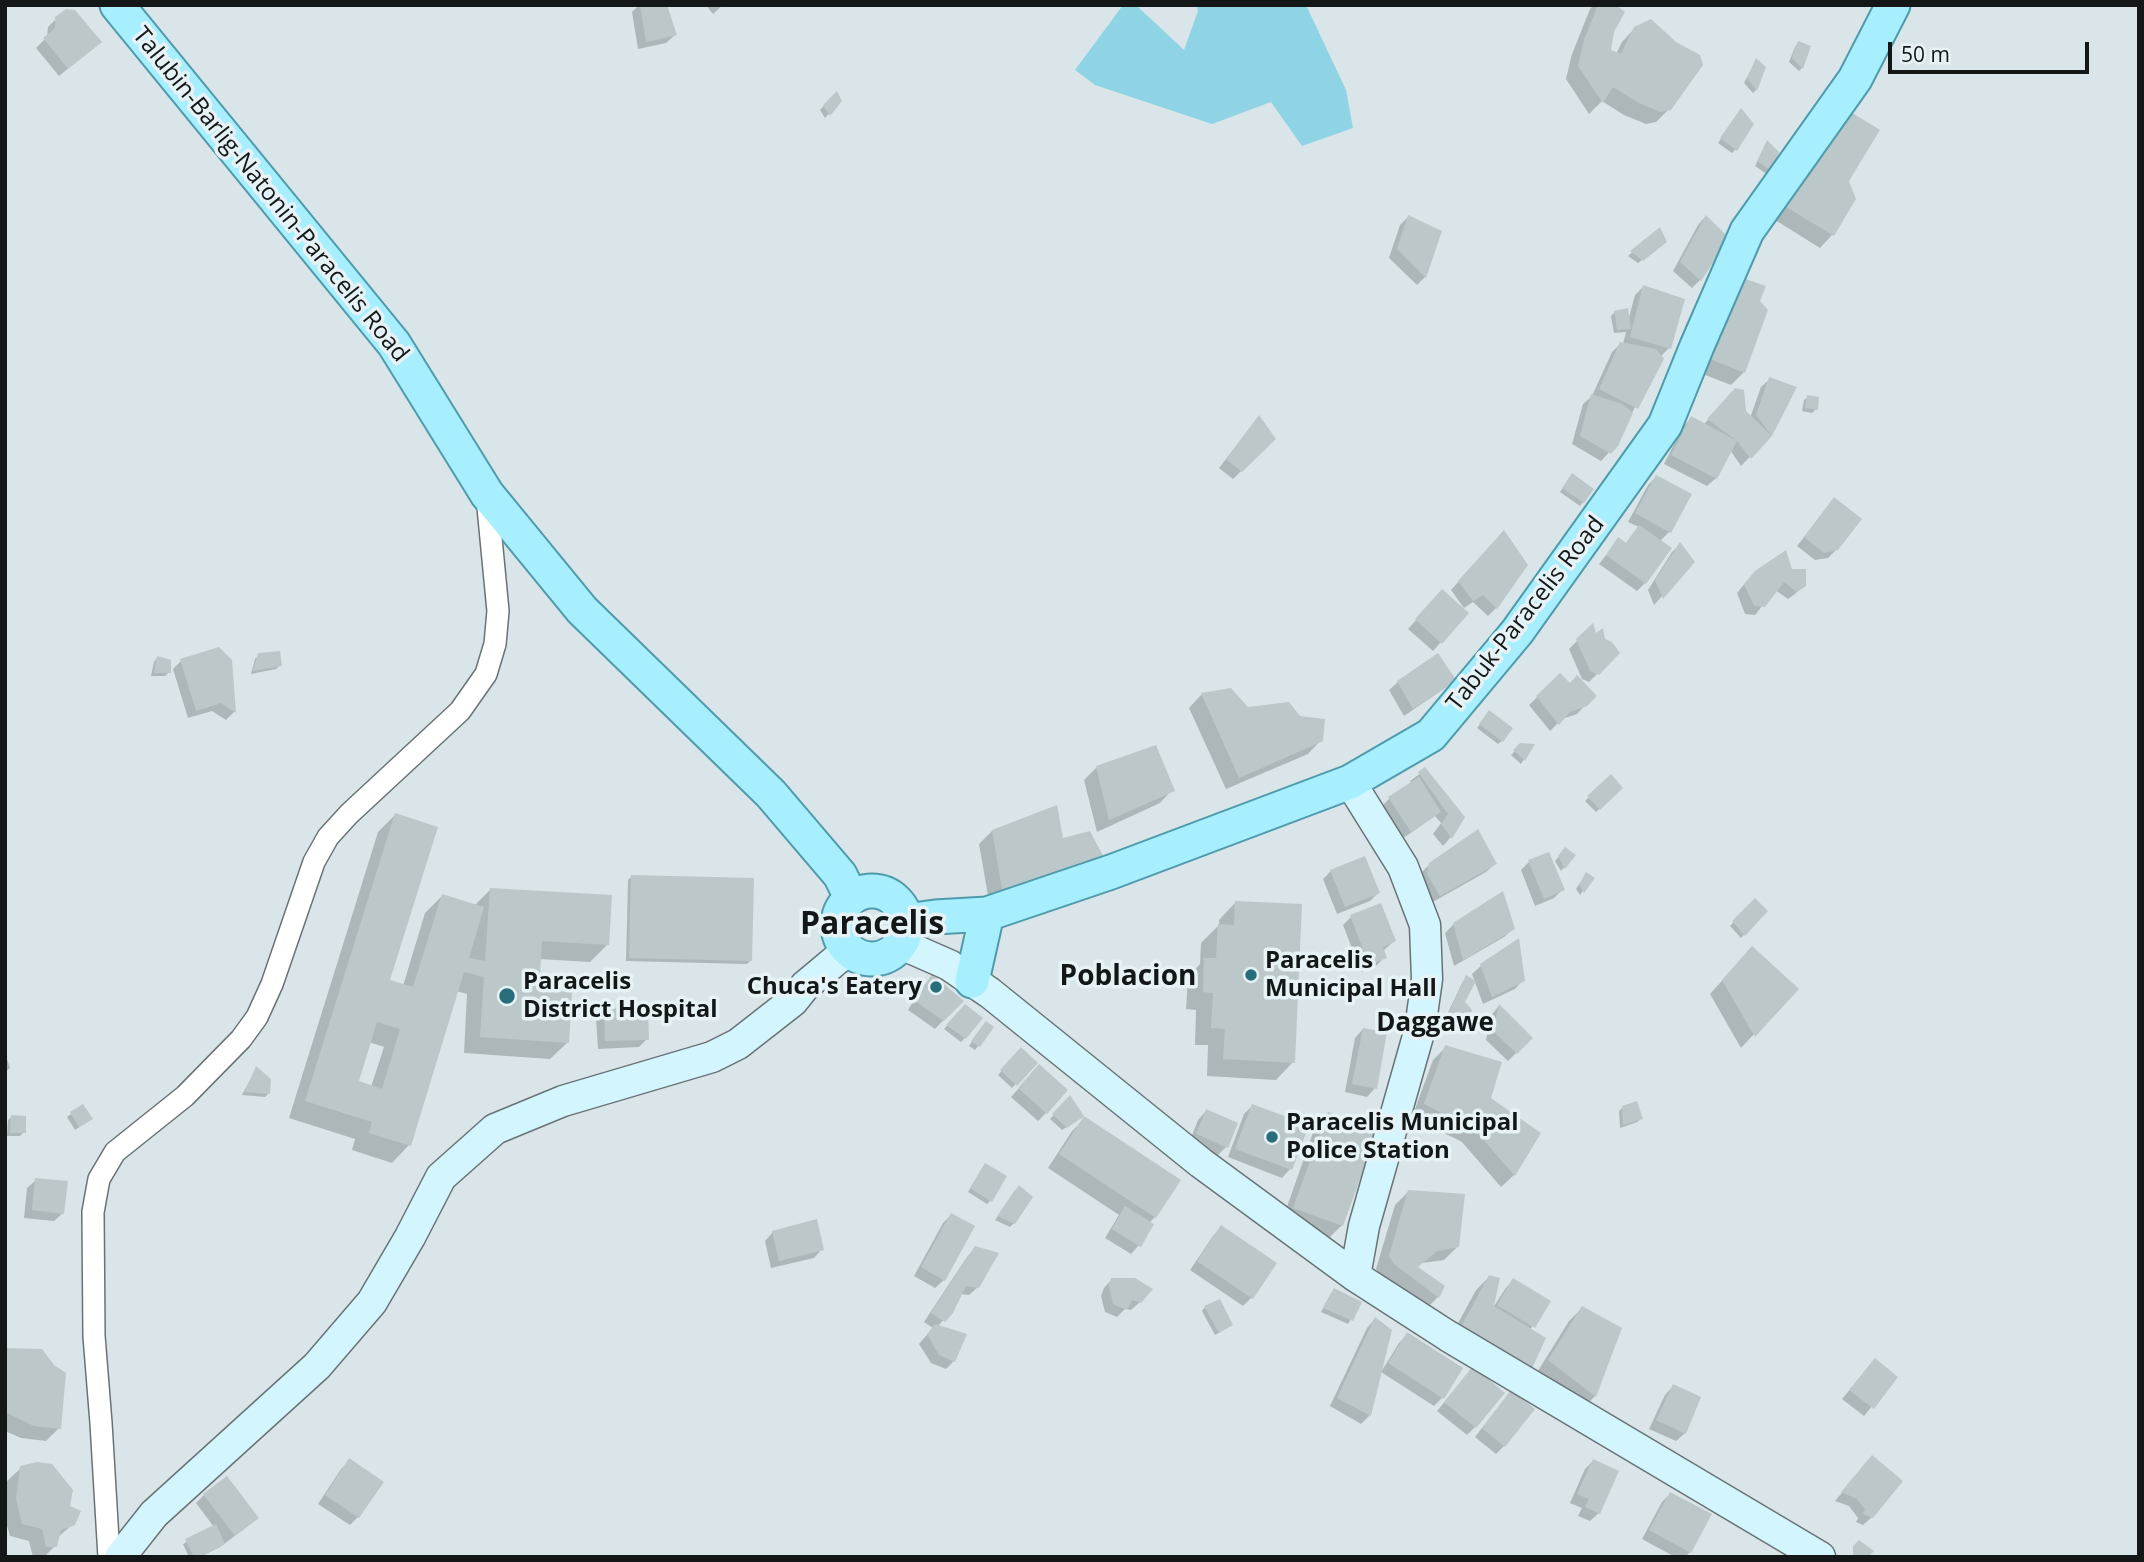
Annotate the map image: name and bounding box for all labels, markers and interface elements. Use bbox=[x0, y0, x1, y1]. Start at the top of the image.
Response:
street label: Talubin-Barlig-Natonin-Paracelis Road bbox=[126, 22, 414, 368]
scale bar bbox=[1892, 28, 2093, 72]
text: 50 m bbox=[1901, 40, 1950, 68]
street label: Tabuk-Paracelis Road bbox=[1441, 511, 1611, 717]
district label: Paracelis bbox=[800, 906, 944, 944]
place label: Paracelis Municipal Hall bbox=[1265, 947, 1437, 1003]
district label: Poblacion bbox=[1060, 960, 1196, 994]
marker: Paracelis Municipal Hall bbox=[1243, 967, 1259, 983]
place label: Paracelis District Hospital bbox=[523, 968, 718, 1024]
place label: Chuca's Eatery bbox=[747, 973, 922, 1001]
marker: Chuca's Eatery bbox=[928, 979, 944, 995]
marker: Paracelis District Hospital bbox=[497, 986, 517, 1006]
district label: Daggawe bbox=[1376, 1008, 1494, 1040]
place label: Paracelis Municipal Police Station bbox=[1286, 1109, 1518, 1165]
marker: Paracelis Municipal Police Station bbox=[1264, 1129, 1280, 1145]

